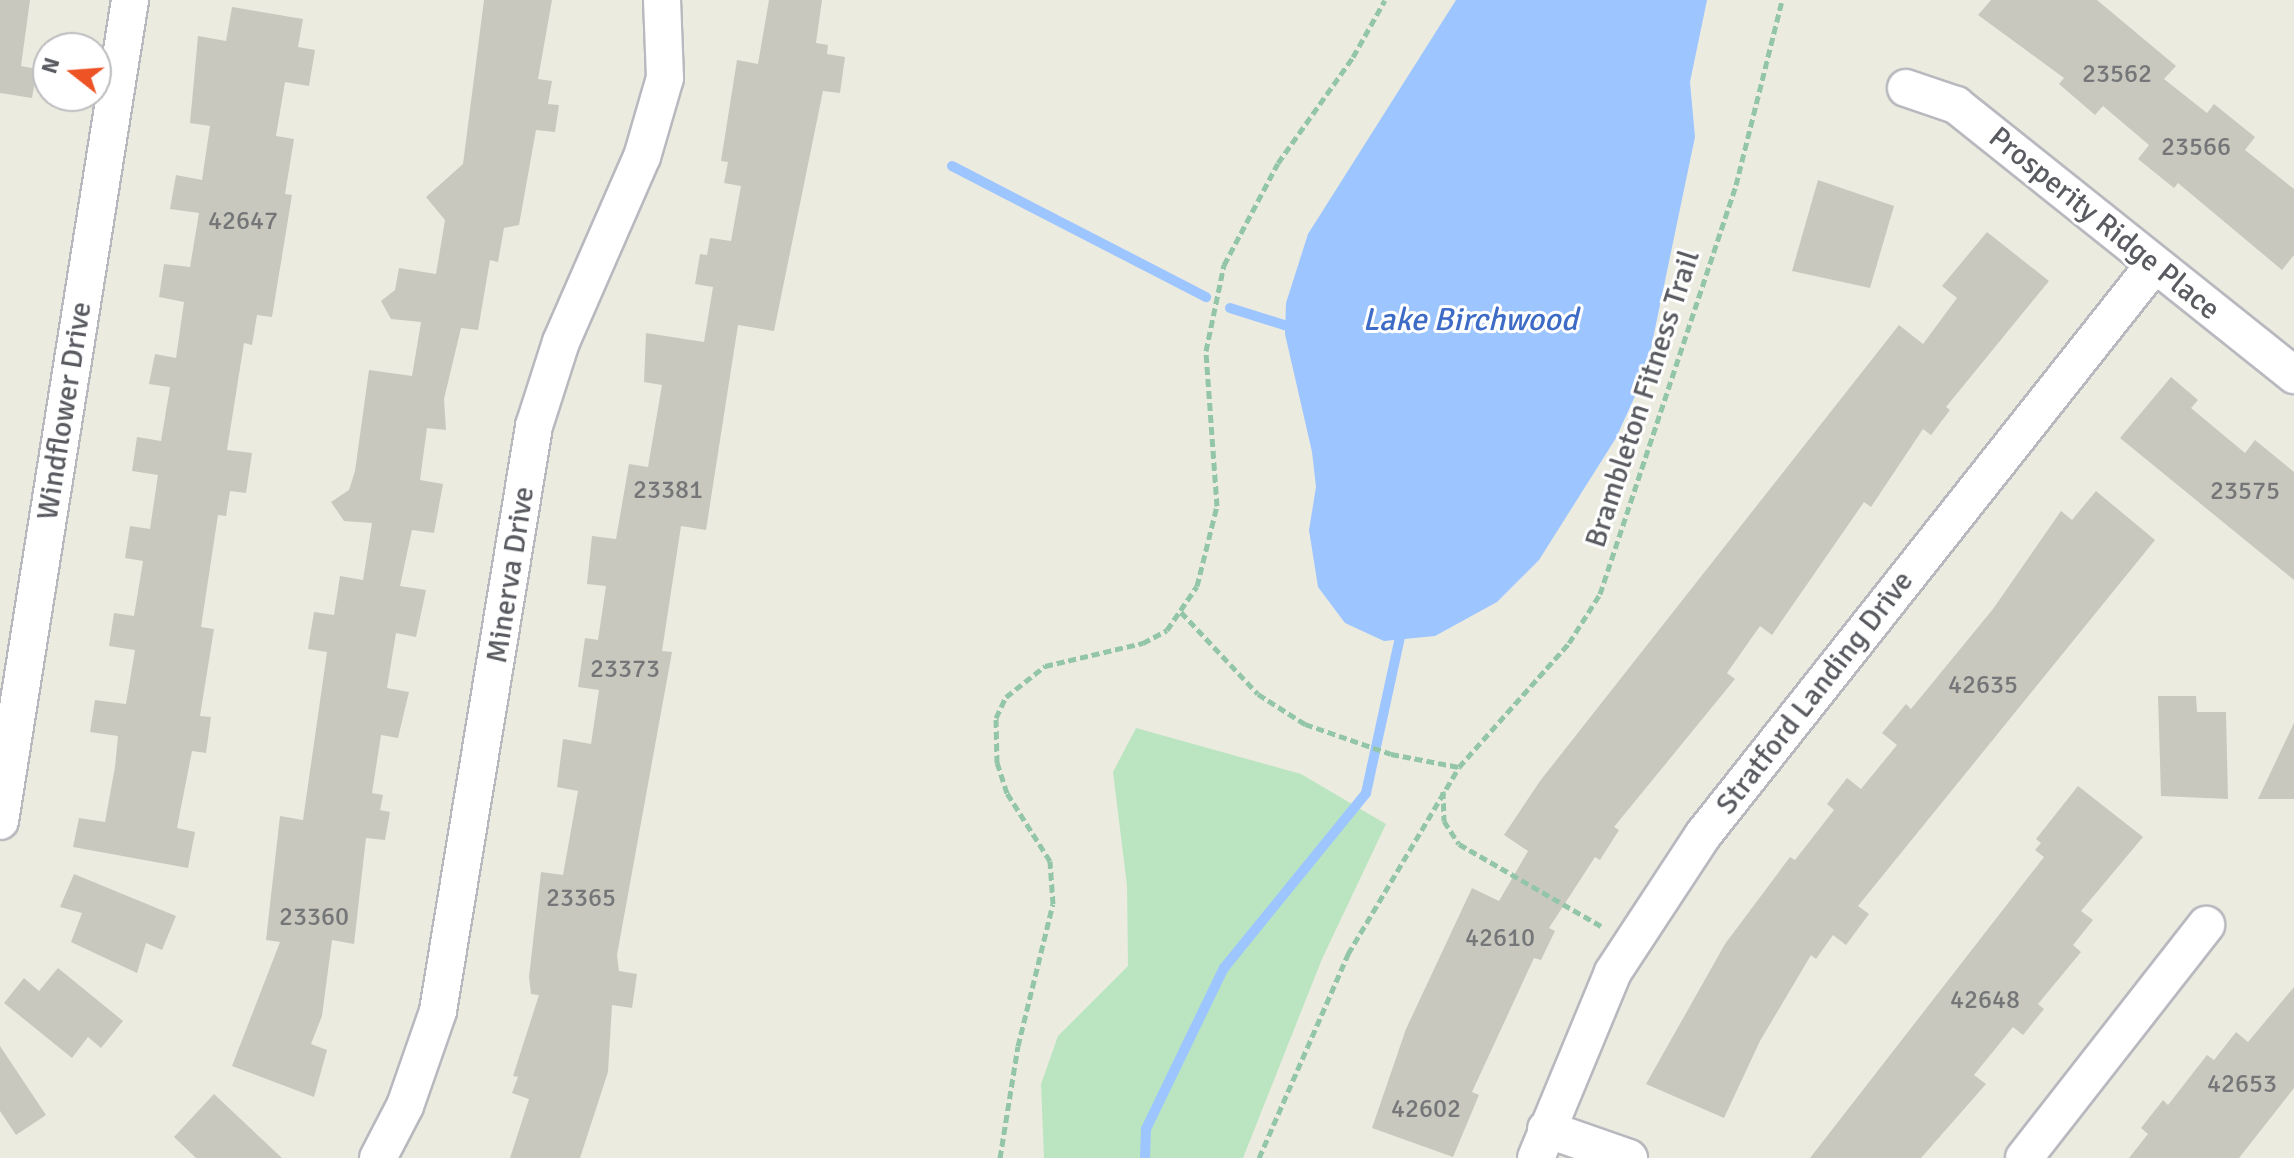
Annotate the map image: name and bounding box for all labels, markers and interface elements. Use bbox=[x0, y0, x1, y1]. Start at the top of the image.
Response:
north arrow bbox=[32, 32, 112, 112]
text: N bbox=[35, 54, 66, 77]
house number: 23562 bbox=[2082, 59, 2152, 91]
street label: Prosperity Ridge Place bbox=[1981, 120, 2227, 328]
house number: 23566 bbox=[2161, 132, 2231, 164]
house number: 42647 bbox=[208, 206, 278, 238]
street label: Brambleton Fitness Trail bbox=[1578, 246, 1708, 552]
street label: Windflower Drive bbox=[30, 299, 100, 523]
water label: Lake Birchwood bbox=[1362, 301, 1578, 339]
house number: 23381 bbox=[633, 475, 703, 507]
house number: 23575 bbox=[2210, 476, 2280, 508]
street label: Minerva Drive bbox=[479, 484, 543, 666]
street label: Stratford Landing Drive bbox=[1709, 564, 1921, 822]
house number: 23373 bbox=[590, 654, 660, 686]
house number: 42635 bbox=[1948, 670, 2018, 702]
house number: 23365 bbox=[546, 883, 616, 915]
house number: 23360 bbox=[279, 902, 349, 934]
house number: 42610 bbox=[1465, 923, 1535, 955]
house number: 42648 bbox=[1950, 985, 2020, 1017]
house number: 42653 bbox=[2207, 1069, 2277, 1101]
house number: 42602 bbox=[1391, 1094, 1461, 1126]

